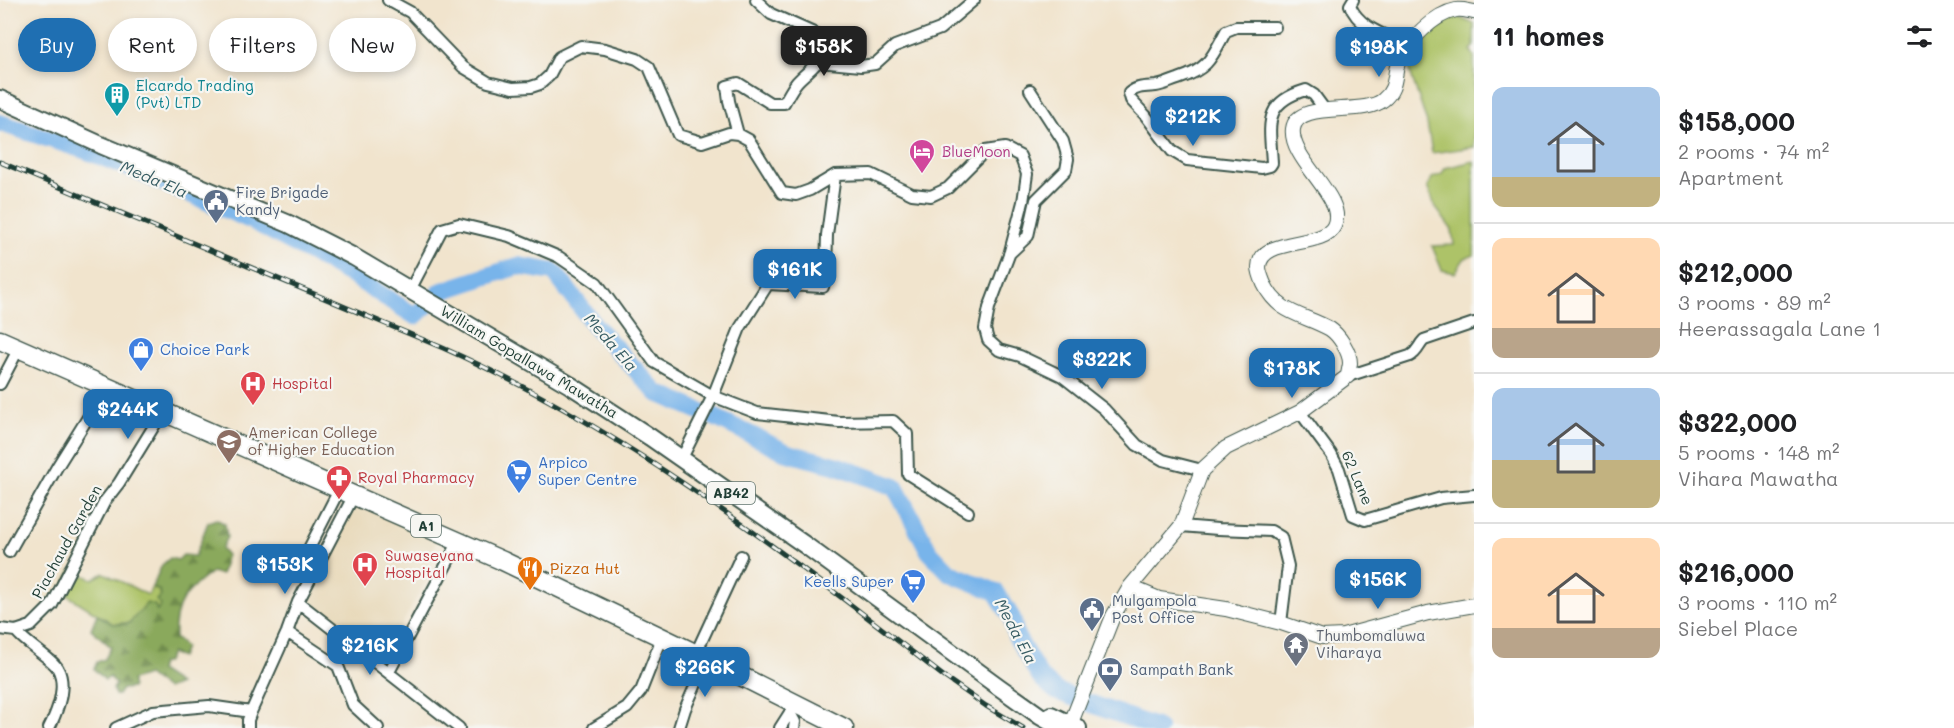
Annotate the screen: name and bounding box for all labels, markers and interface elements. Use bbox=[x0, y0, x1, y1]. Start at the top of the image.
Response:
chip: Buy bbox=[18, 18, 96, 72]
chip: Rent bbox=[108, 18, 197, 72]
chip: Filters bbox=[209, 18, 317, 72]
chip: New bbox=[329, 18, 416, 72]
text: 11 homes bbox=[1492, 19, 1605, 53]
icon: filters bbox=[1903, 20, 1936, 53]
pin: $158K bbox=[782, 26, 866, 77]
pin: $198K bbox=[1337, 27, 1421, 78]
text: $158K bbox=[795, 32, 853, 58]
text: $198K bbox=[1350, 33, 1408, 59]
place label: Elcardo Trading (Pvt) LTD bbox=[136, 75, 254, 112]
building icon: Elcardo Trading (Pvt) LTD bbox=[102, 80, 132, 118]
pin: $212K bbox=[1151, 96, 1235, 147]
text: $212K bbox=[1165, 102, 1221, 128]
text: $158,000 bbox=[1678, 104, 1795, 138]
icon: home bbox=[1540, 111, 1612, 183]
hotel icon: BlueMoon bbox=[907, 137, 937, 175]
text: 2 rooms · 74 m² bbox=[1678, 138, 1829, 164]
place label: BlueMoon bbox=[942, 141, 1011, 161]
water label: Meda Ela bbox=[117, 155, 191, 202]
text: Apartment bbox=[1678, 164, 1784, 190]
place label: Fire Brigade Kandy bbox=[236, 182, 329, 219]
public building icon: Fire Brigade Kandy bbox=[201, 187, 231, 225]
pin: $161K bbox=[753, 249, 837, 300]
text: $161K bbox=[767, 255, 823, 281]
text: $212,000 bbox=[1678, 255, 1793, 289]
icon: home bbox=[1540, 262, 1612, 334]
text: 3 rooms · 89 m² bbox=[1678, 289, 1831, 315]
street label: William Gopallawa Mawatha bbox=[437, 300, 622, 422]
water label: Meda Ela bbox=[580, 308, 643, 375]
text: Heerassagala Lane 1 bbox=[1678, 315, 1881, 341]
shop icon: Choice Park bbox=[126, 335, 156, 373]
place label: Choice Park bbox=[160, 339, 250, 359]
pin: $322K bbox=[1060, 339, 1144, 390]
text: $322K bbox=[1072, 345, 1132, 371]
pin: $178K bbox=[1250, 348, 1334, 399]
text: $178K bbox=[1263, 354, 1321, 380]
hospital icon: Hospital bbox=[238, 369, 268, 407]
place label: Hospital bbox=[272, 373, 332, 393]
pin: $244K bbox=[86, 389, 170, 440]
text: $244K bbox=[97, 395, 159, 421]
text: $322,000 bbox=[1678, 405, 1797, 439]
icon: home bbox=[1540, 412, 1612, 484]
place label: American College of Higher Education bbox=[248, 422, 394, 459]
school or university icon: American College of Higher Education bbox=[214, 427, 244, 465]
text: 5 rooms · 148 m² bbox=[1678, 439, 1840, 465]
street label: 62 Lane bbox=[1338, 447, 1378, 508]
place label: Arpico Super Centre bbox=[538, 452, 637, 489]
supermarket icon: Arpico Super Centre bbox=[504, 457, 534, 495]
pharmacy icon: Royal Pharmacy bbox=[324, 463, 354, 501]
text: Vihara Mawatha bbox=[1678, 465, 1839, 491]
place label: Royal Pharmacy bbox=[358, 467, 475, 487]
street label: Piachaud Garden bbox=[27, 481, 106, 602]
road number: AB42 bbox=[707, 482, 755, 504]
road number: A1 bbox=[411, 515, 441, 537]
pin: $153K bbox=[243, 544, 327, 595]
place label: Suwasevana Hospital bbox=[385, 545, 474, 582]
text: $153K bbox=[256, 550, 314, 576]
hospital icon: Suwasevana Hospital bbox=[350, 550, 380, 588]
restaurant icon: Pizza Hut bbox=[515, 554, 545, 592]
text: $216,000 bbox=[1678, 555, 1794, 589]
place label: Pizza Hut bbox=[550, 558, 620, 578]
pin: $156K bbox=[1336, 559, 1420, 610]
icon: home bbox=[1540, 562, 1612, 634]
text: $156K bbox=[1349, 565, 1407, 591]
supermarket icon: Keells Super bbox=[898, 567, 928, 605]
place label: Keells Super bbox=[804, 571, 894, 591]
text: 3 rooms · 110 m² bbox=[1678, 589, 1837, 615]
place label: Mulgampola Post Office bbox=[1112, 590, 1197, 627]
water label: Meda Ela bbox=[990, 594, 1042, 667]
public building icon: Mulgampola Post Office bbox=[1077, 595, 1107, 633]
text: Siebel Place bbox=[1678, 615, 1798, 641]
pin: $216K bbox=[328, 625, 412, 676]
place label: Thumbomaluwa Viharaya bbox=[1316, 625, 1426, 662]
temple icon: Thumbomaluwa Viharaya bbox=[1281, 630, 1311, 668]
text: $216K bbox=[341, 631, 399, 657]
pin: $266K bbox=[663, 647, 747, 698]
text: $266K bbox=[675, 653, 735, 679]
bank icon: Sampath Bank bbox=[1095, 655, 1125, 693]
place label: Sampath Bank bbox=[1130, 659, 1233, 679]

